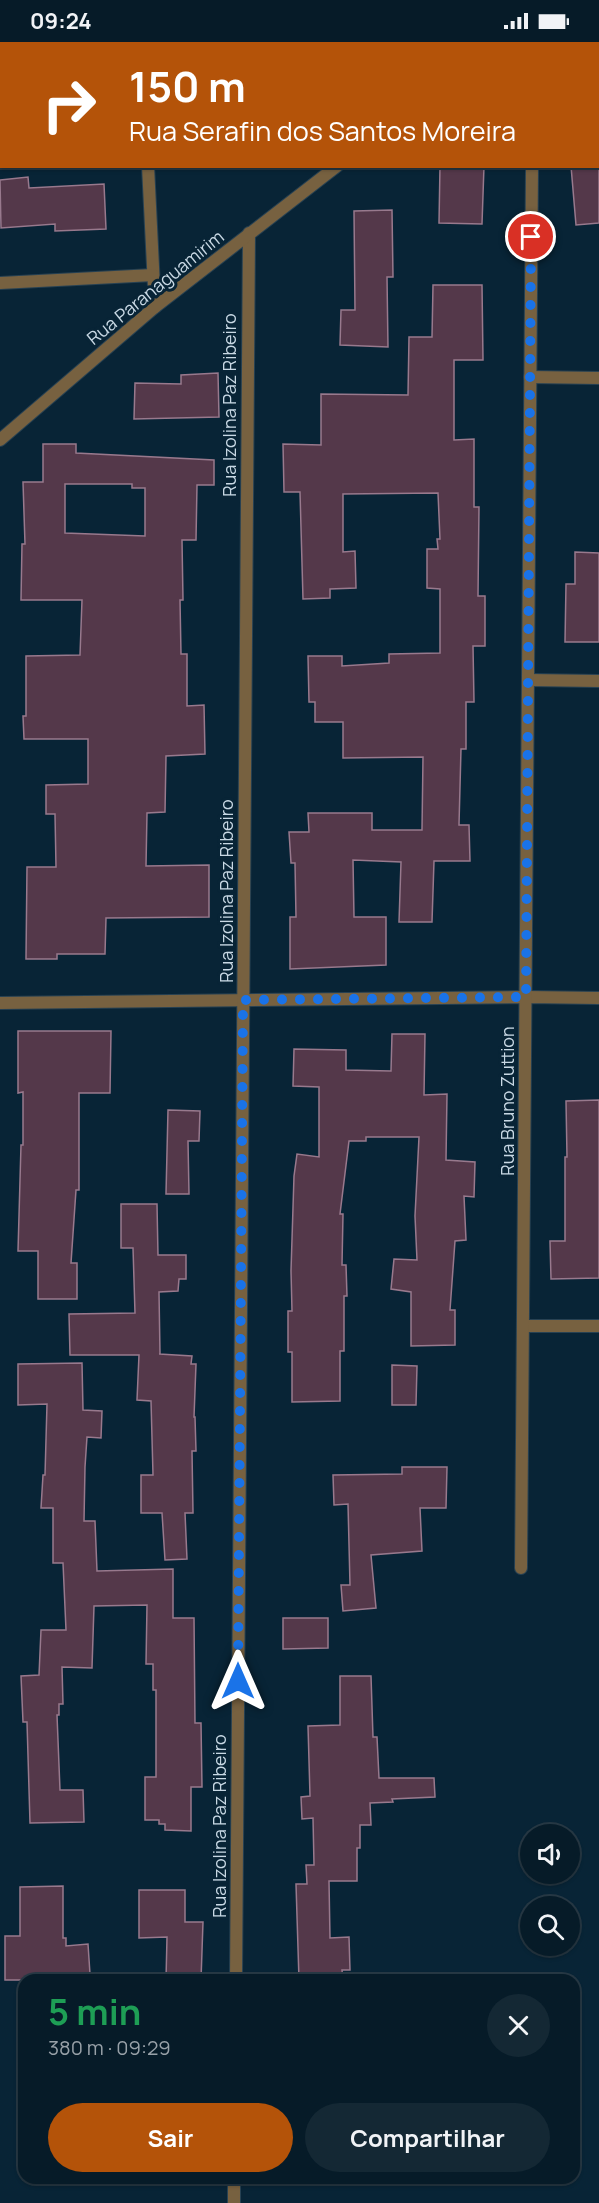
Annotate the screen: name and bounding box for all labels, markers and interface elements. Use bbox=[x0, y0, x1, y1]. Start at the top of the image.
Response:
text: 09:24 bbox=[30, 6, 92, 36]
text: 150 m bbox=[129, 57, 246, 115]
icon: right bbox=[30, 66, 108, 144]
text: Rua Serafin dos Santos Moreira bbox=[129, 112, 516, 149]
pin bbox=[505, 211, 556, 262]
icon: arrive bbox=[514, 220, 547, 253]
street label: Rua Paranaguamirim bbox=[82, 224, 228, 350]
street label: Rua Izolina Paz Ribeiro bbox=[217, 313, 241, 497]
street label: Rua Izolina Paz Ribeiro bbox=[214, 799, 238, 983]
street label: Rua Bruno Zuttion bbox=[495, 1026, 519, 1176]
position arrow bbox=[206, 1649, 270, 1713]
street label: Rua Izolina Paz Ribeiro bbox=[207, 1734, 231, 1918]
map controls bbox=[520, 1824, 580, 1956]
button: sound bbox=[520, 1824, 580, 1884]
button: search bbox=[520, 1896, 580, 1956]
text: 5 min bbox=[48, 1987, 141, 2036]
button: close bbox=[487, 1994, 550, 2057]
text: 380 m · 09:29 bbox=[48, 2034, 171, 2061]
button: Sair bbox=[48, 2103, 293, 2172]
button: Compartilhar bbox=[305, 2103, 550, 2172]

